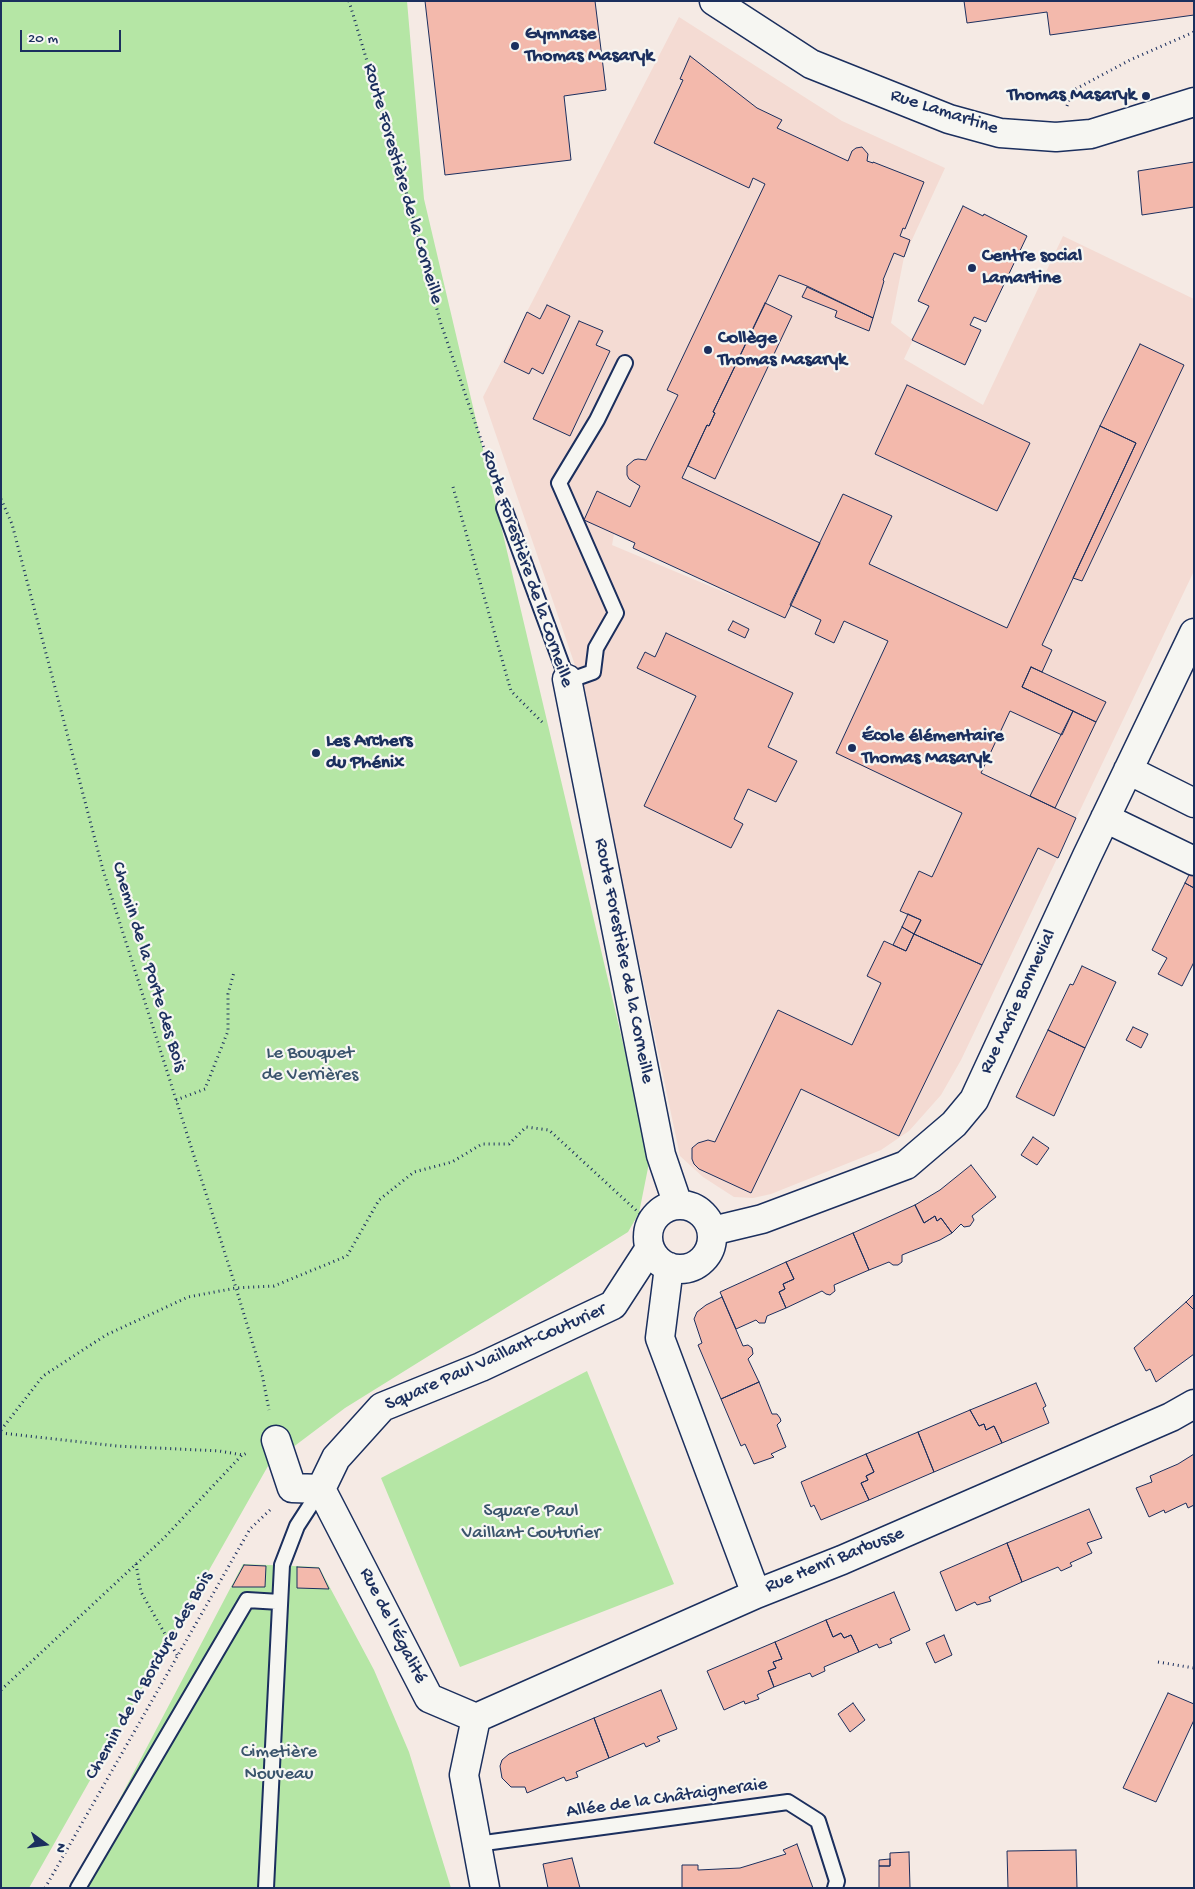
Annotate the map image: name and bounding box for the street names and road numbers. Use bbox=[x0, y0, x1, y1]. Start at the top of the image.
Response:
street label: Route Forestière de la Corneille bbox=[357, 61, 447, 307]
street label: Rue Lamartine bbox=[887, 85, 1001, 141]
street label: Route Forestière de la Corneille bbox=[475, 447, 577, 691]
street label: Route Forestière de la Corneille bbox=[588, 836, 658, 1086]
street label: Chemin de la Porte des Bois bbox=[105, 859, 191, 1075]
street label: Rue Marie Bonnevial bbox=[976, 926, 1062, 1078]
street label: Square Paul Vaillant-Couturier bbox=[382, 1299, 610, 1417]
street label: Rue Henri Barbusse bbox=[762, 1523, 908, 1599]
street label: Rue de l'Égalité bbox=[353, 1564, 431, 1688]
street label: Chemin de la Bordure des Bois bbox=[81, 1568, 219, 1784]
street label: Allée de la Châtaigneraie bbox=[565, 1774, 769, 1824]

